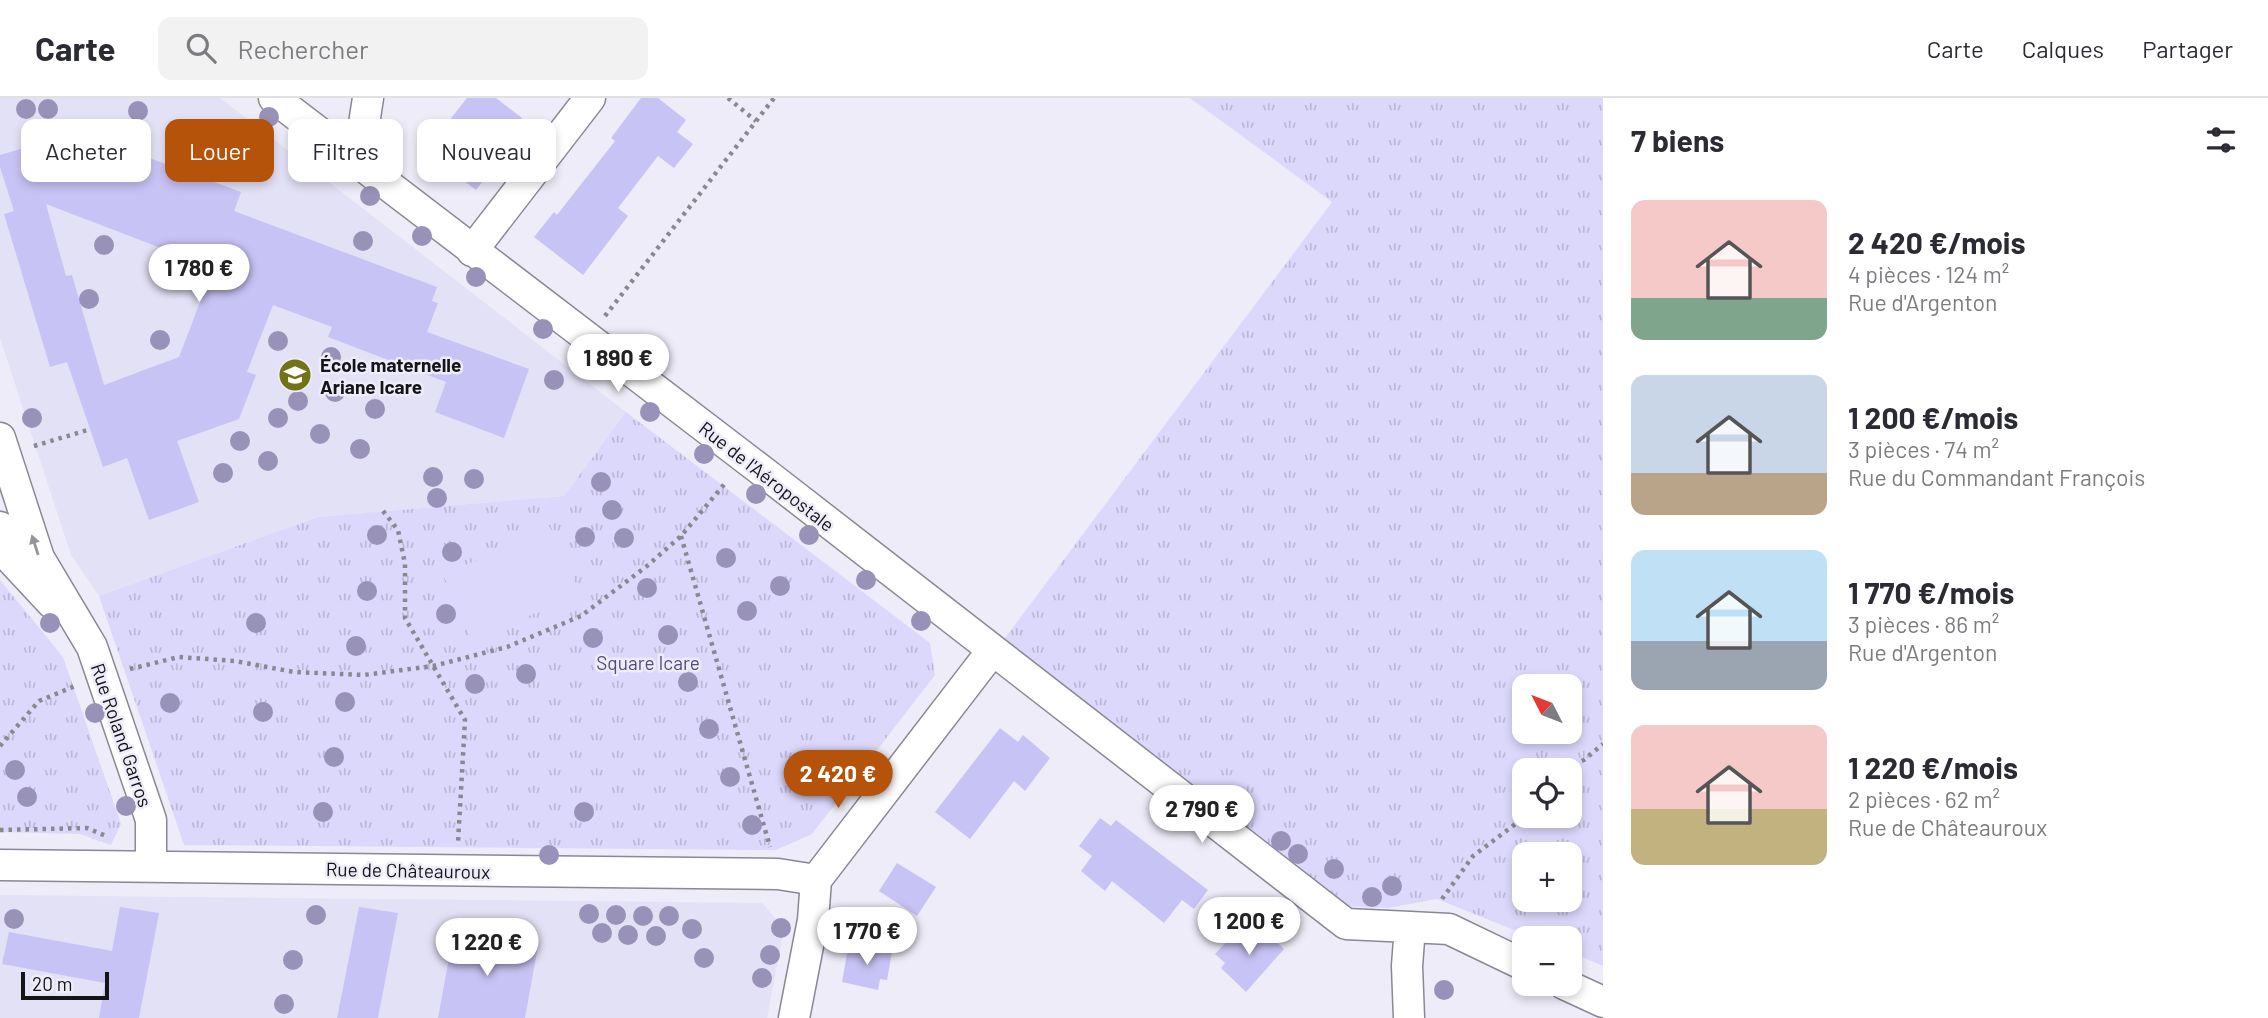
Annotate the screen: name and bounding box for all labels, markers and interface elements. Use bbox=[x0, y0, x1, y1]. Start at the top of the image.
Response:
search box bbox=[158, 17, 648, 80]
text: Carte bbox=[35, 28, 116, 68]
icon: search bbox=[182, 29, 220, 67]
text: Rechercher bbox=[238, 33, 368, 64]
text: Carte bbox=[1927, 34, 1984, 63]
text: Calques bbox=[2022, 34, 2104, 63]
text: Partager bbox=[2142, 34, 2233, 63]
chip: Acheter bbox=[21, 119, 151, 182]
chip: Louer bbox=[165, 119, 274, 182]
chip: Filtres bbox=[288, 119, 403, 182]
chip: Nouveau bbox=[417, 119, 556, 182]
icon: filters bbox=[2202, 121, 2240, 159]
text: 7 biens bbox=[1631, 122, 1724, 158]
text: 2 420 €/mois bbox=[1848, 224, 2026, 260]
icon: home bbox=[1687, 228, 1771, 312]
pin: 1 780 € bbox=[134, 244, 264, 304]
text: 1 780 € bbox=[165, 253, 233, 281]
text: 4 pièces · 124 m² bbox=[1848, 260, 2009, 288]
text: Rue d'Argenton bbox=[1848, 288, 1997, 316]
pin: 1 890 € bbox=[553, 334, 683, 394]
text: 1 890 € bbox=[583, 343, 653, 371]
place label: École maternelle Ariane Icare bbox=[320, 353, 461, 398]
school or university icon: École maternelle Ariane Icare bbox=[276, 356, 314, 394]
text: 1 200 €/mois bbox=[1848, 399, 2018, 435]
icon: home bbox=[1687, 403, 1771, 487]
street label: Rue de l'Aéropostale bbox=[695, 416, 839, 536]
text: 3 pièces · 74 m² bbox=[1848, 435, 1999, 463]
text: Rue du Commandant François bbox=[1848, 463, 2145, 491]
one-way arrow bbox=[29, 534, 40, 555]
text: 1 770 €/mois bbox=[1848, 574, 2014, 610]
icon: home bbox=[1687, 578, 1771, 662]
text: 3 pièces · 86 m² bbox=[1848, 610, 1999, 638]
text: Rue d'Argenton bbox=[1848, 638, 1997, 666]
park label: Square Icare bbox=[596, 651, 700, 674]
street label: Rue Roland Garros bbox=[87, 660, 157, 810]
north arrow bbox=[1512, 674, 1582, 744]
map controls bbox=[1512, 674, 1582, 996]
text: 1 220 €/mois bbox=[1848, 749, 2018, 785]
pin: 2 420 € bbox=[773, 750, 903, 810]
icon: home bbox=[1687, 753, 1771, 837]
button: locate bbox=[1512, 758, 1582, 828]
text: 2 420 € bbox=[800, 759, 876, 787]
text: 2 pièces · 62 m² bbox=[1848, 785, 2000, 813]
pin: 2 790 € bbox=[1137, 786, 1267, 845]
text: 2 790 € bbox=[1165, 794, 1239, 822]
text: Rue de Châteauroux bbox=[1848, 813, 2047, 841]
button: + bbox=[1512, 842, 1582, 912]
street label: Rue de Châteauroux bbox=[326, 857, 490, 883]
pin: 1 200 € bbox=[1184, 898, 1314, 957]
text: 1 200 € bbox=[1213, 906, 1285, 934]
pin: 1 770 € bbox=[802, 908, 932, 967]
text: 1 770 € bbox=[833, 916, 901, 944]
pin: 1 220 € bbox=[422, 918, 552, 978]
button: − bbox=[1512, 926, 1582, 996]
text: 1 220 € bbox=[452, 927, 522, 955]
scale bar bbox=[21, 969, 108, 1001]
text: 20 m bbox=[32, 972, 72, 995]

